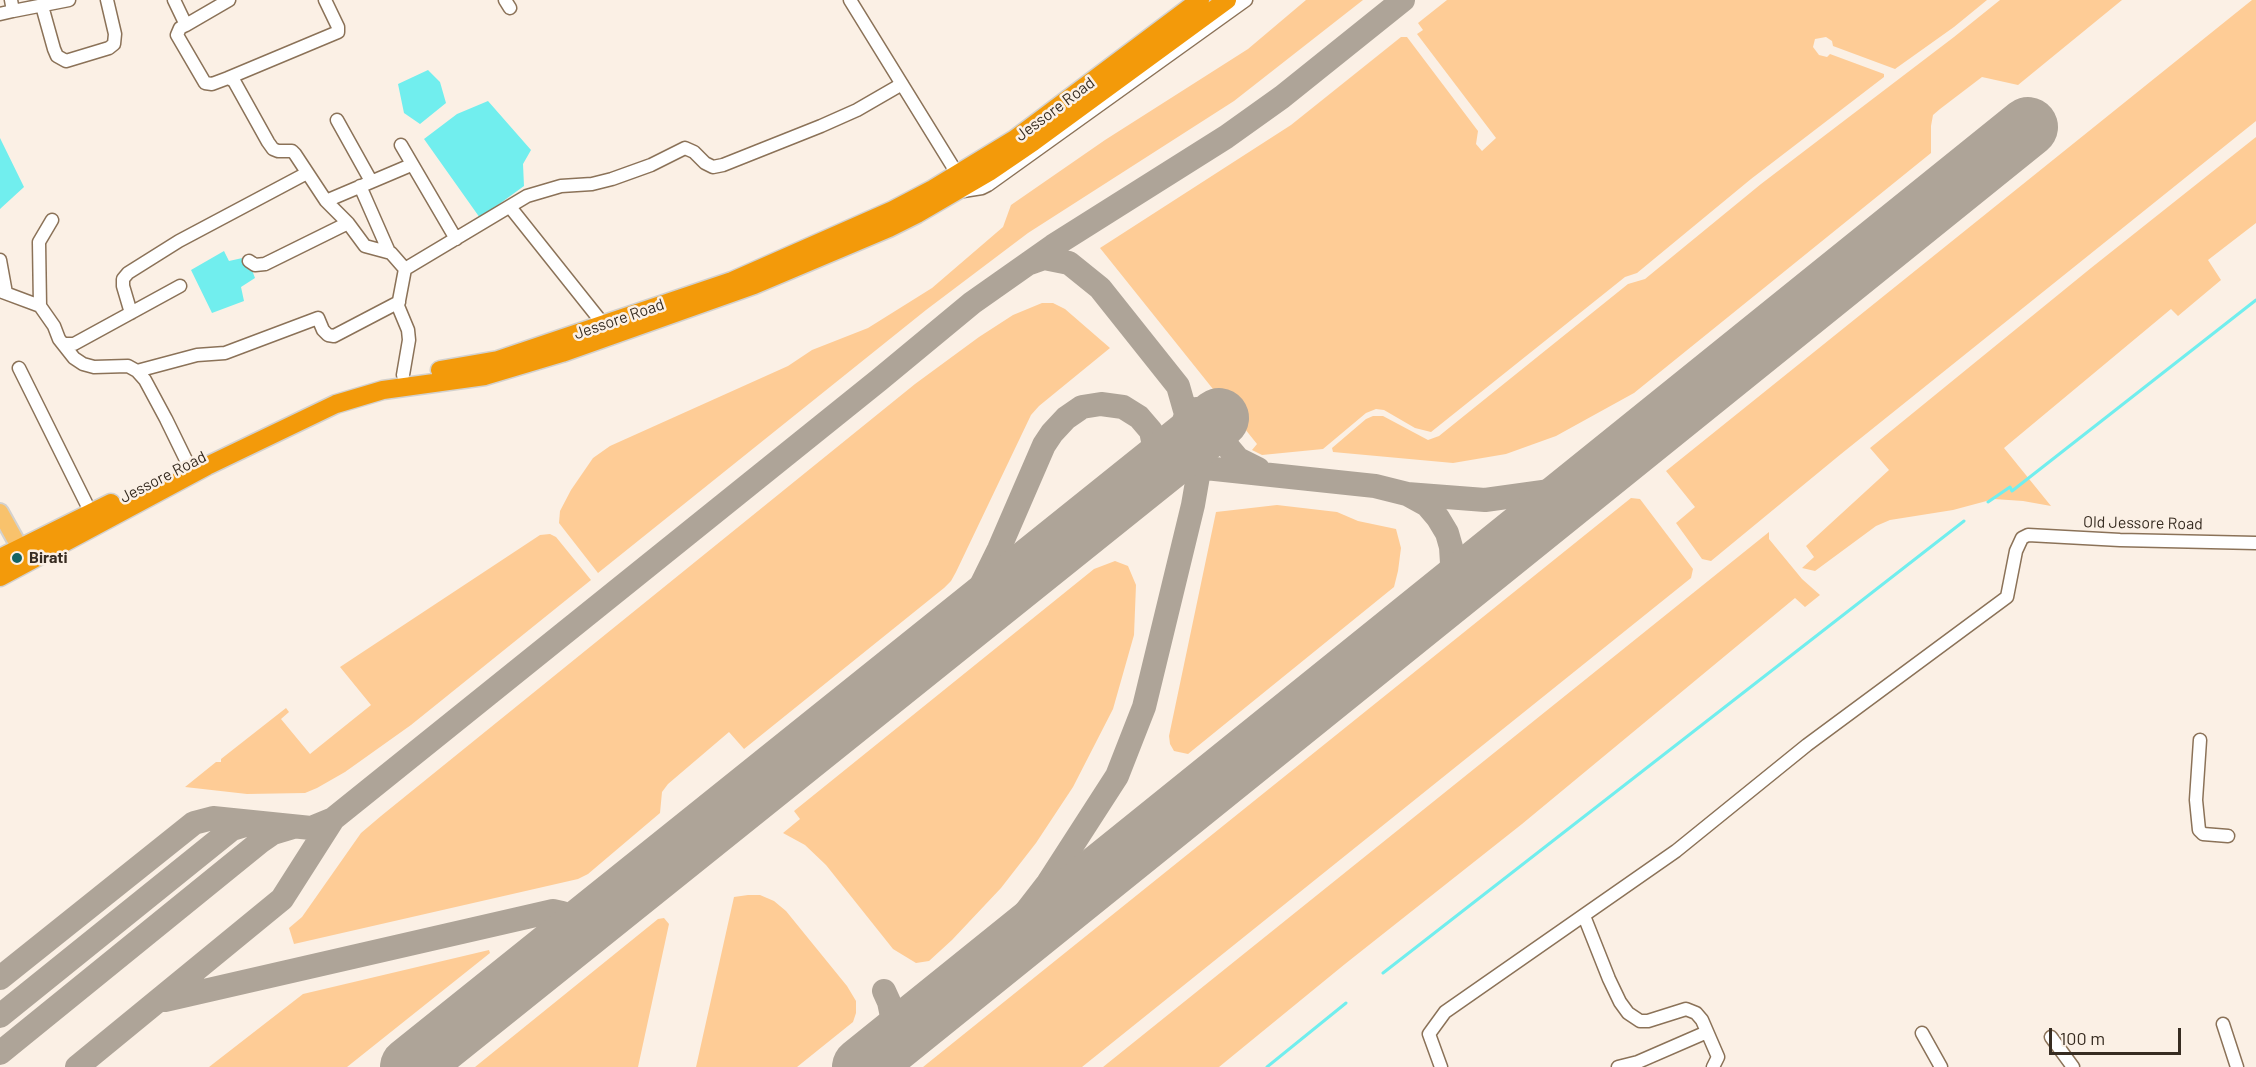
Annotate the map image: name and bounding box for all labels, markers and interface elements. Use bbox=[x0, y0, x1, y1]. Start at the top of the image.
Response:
street label: Jessore Road bbox=[1012, 73, 1098, 145]
street label: Jessore Road bbox=[571, 295, 667, 343]
street label: Jessore Road bbox=[117, 447, 209, 507]
street label: Old Jessore Road bbox=[2083, 512, 2203, 534]
place label: Birati bbox=[29, 548, 67, 568]
marker: Birati bbox=[10, 551, 24, 565]
scale bar bbox=[2052, 1016, 2184, 1054]
text: 100 m bbox=[2060, 1027, 2105, 1049]

